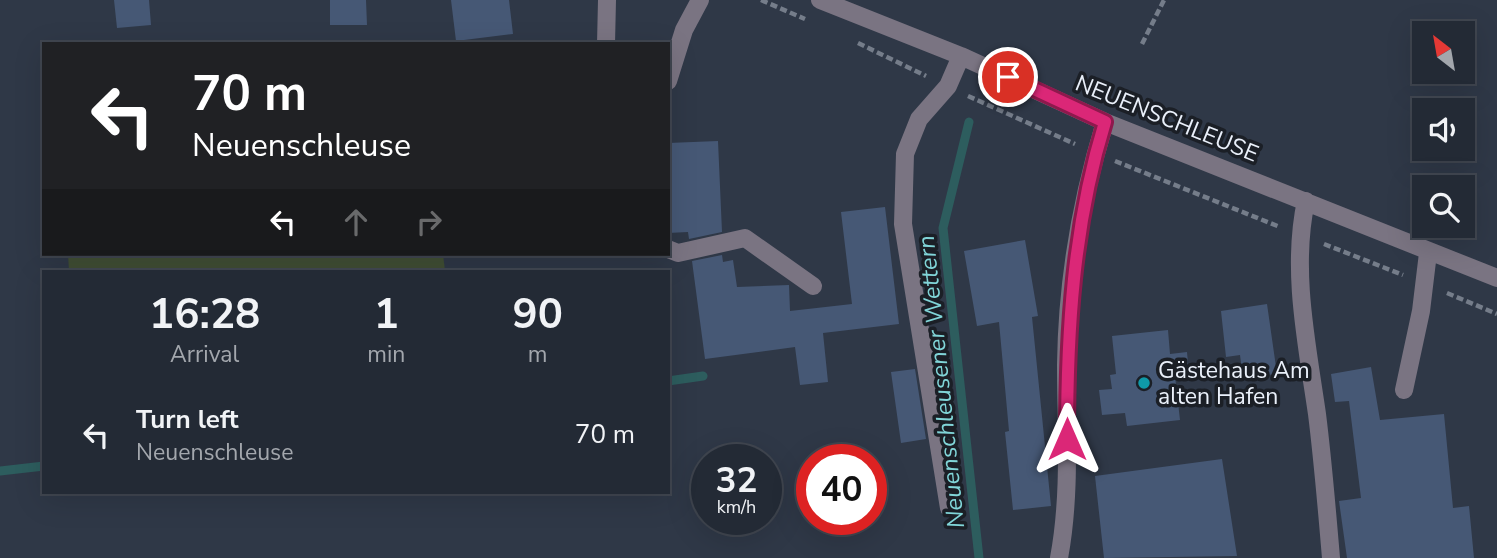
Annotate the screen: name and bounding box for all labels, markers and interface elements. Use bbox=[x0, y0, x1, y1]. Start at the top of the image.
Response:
north arrow bbox=[1412, 21, 1475, 84]
map controls bbox=[1412, 21, 1475, 238]
pin bbox=[978, 47, 1038, 107]
icon: arrive bbox=[989, 58, 1027, 96]
text: 70 m bbox=[192, 60, 307, 127]
street label: NEUENSCHLEUSE bbox=[1071, 68, 1263, 169]
icon: left bbox=[77, 70, 168, 161]
button: sound bbox=[1412, 98, 1475, 161]
text: Neuenschleuse bbox=[192, 124, 411, 167]
button: search bbox=[1412, 175, 1475, 238]
icon: left bbox=[264, 203, 302, 241]
icon: ahead bbox=[337, 203, 375, 241]
icon: right bbox=[410, 203, 448, 241]
water label: Neuenschleusener Wettern bbox=[910, 234, 972, 530]
text: 16:28 bbox=[149, 286, 260, 343]
text: 1 bbox=[374, 286, 399, 343]
text: 90 bbox=[513, 286, 563, 343]
text: Arrival bbox=[170, 339, 239, 370]
text: min bbox=[367, 339, 405, 370]
text: m bbox=[528, 339, 548, 370]
place label: Gästehaus Am alten Hafen bbox=[1158, 355, 1310, 412]
marker: Gästehaus Am alten Hafen bbox=[1136, 375, 1152, 391]
text: Turn left bbox=[136, 402, 239, 437]
position arrow bbox=[1030, 402, 1104, 476]
icon: left bbox=[77, 416, 115, 454]
text: 70 m bbox=[575, 417, 635, 452]
text: Neuenschleuse bbox=[136, 437, 293, 468]
speed limit sign: 40 bbox=[796, 444, 887, 535]
text: 32 bbox=[715, 457, 758, 504]
text: km/h bbox=[717, 495, 756, 519]

